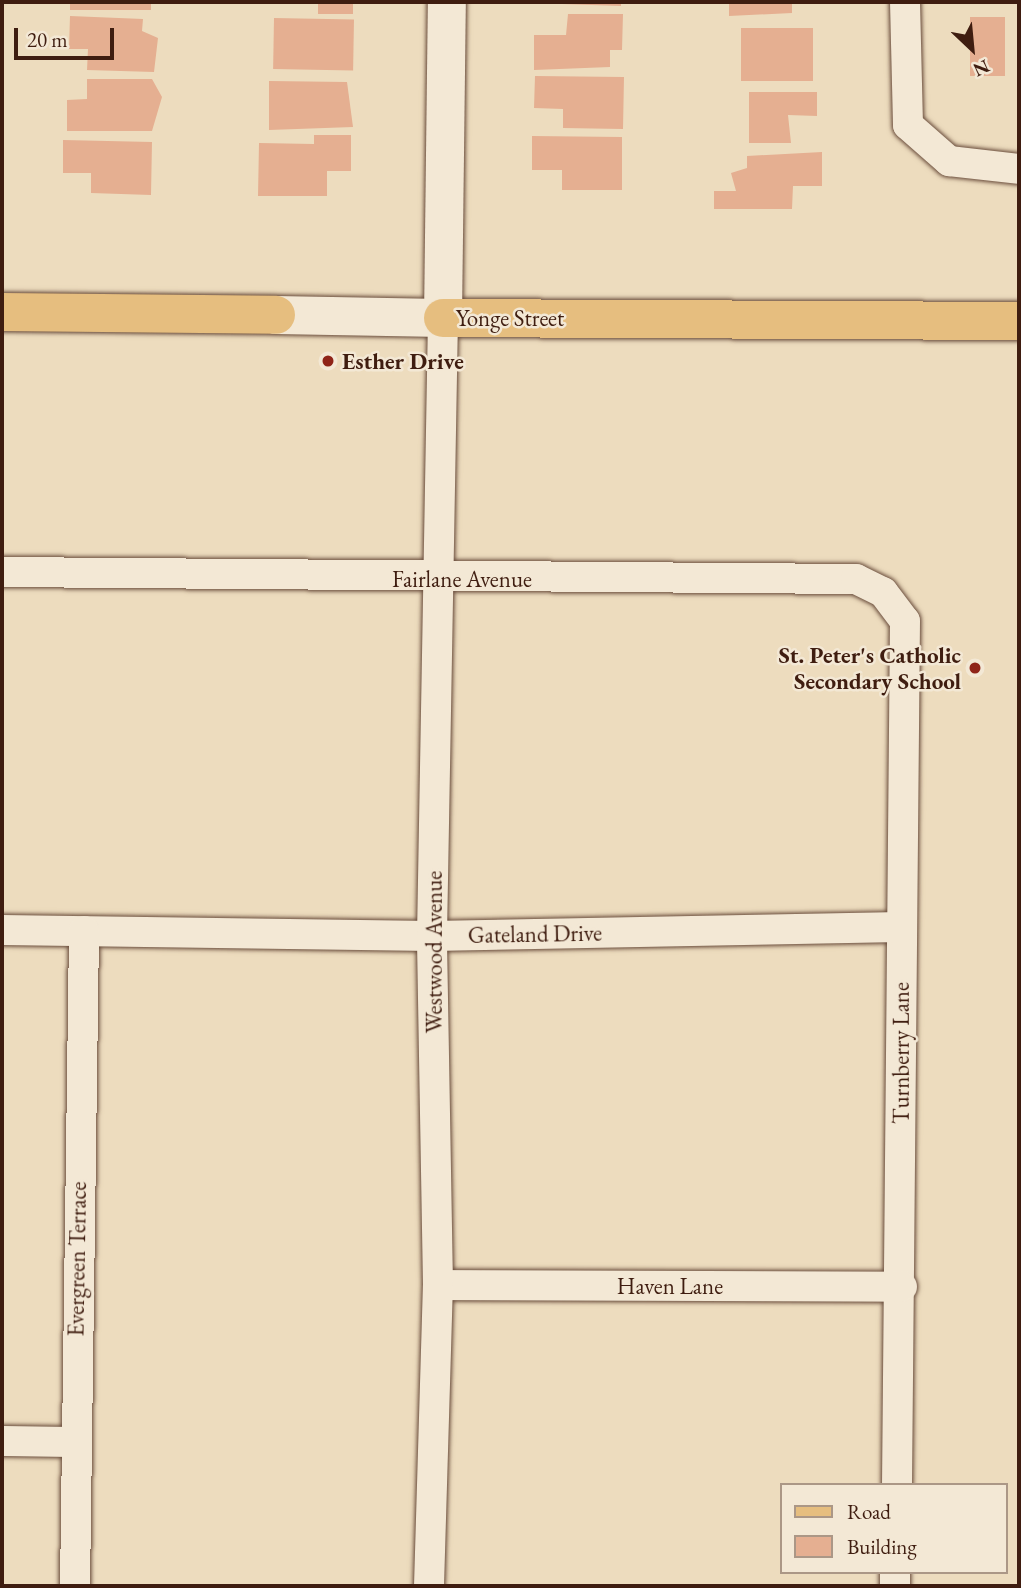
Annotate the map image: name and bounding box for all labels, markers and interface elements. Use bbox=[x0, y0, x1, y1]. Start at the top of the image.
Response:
scale bar bbox=[18, 14, 117, 58]
north arrow bbox=[937, 14, 1007, 84]
text: 20 m bbox=[27, 26, 68, 53]
text: N bbox=[969, 54, 994, 83]
street label: Yonge Street bbox=[456, 304, 564, 332]
place label: Esther Drive bbox=[342, 347, 464, 375]
marker: Esther Drive bbox=[320, 353, 336, 369]
street label: Fairlane Avenue bbox=[392, 565, 532, 593]
place label: St. Peter's Catholic Secondary School bbox=[778, 641, 961, 695]
marker: St. Peter's Catholic Secondary School bbox=[967, 660, 983, 676]
street label: Westwood Avenue bbox=[420, 871, 448, 1033]
street label: Gateland Drive bbox=[468, 919, 602, 949]
street label: Turnberry Lane bbox=[887, 982, 915, 1124]
street label: Evergreen Terrace bbox=[62, 1181, 92, 1337]
street label: Haven Lane bbox=[617, 1272, 723, 1300]
legend bbox=[780, 1483, 1007, 1574]
text: Road bbox=[847, 1498, 891, 1525]
text: Building bbox=[847, 1533, 917, 1560]

